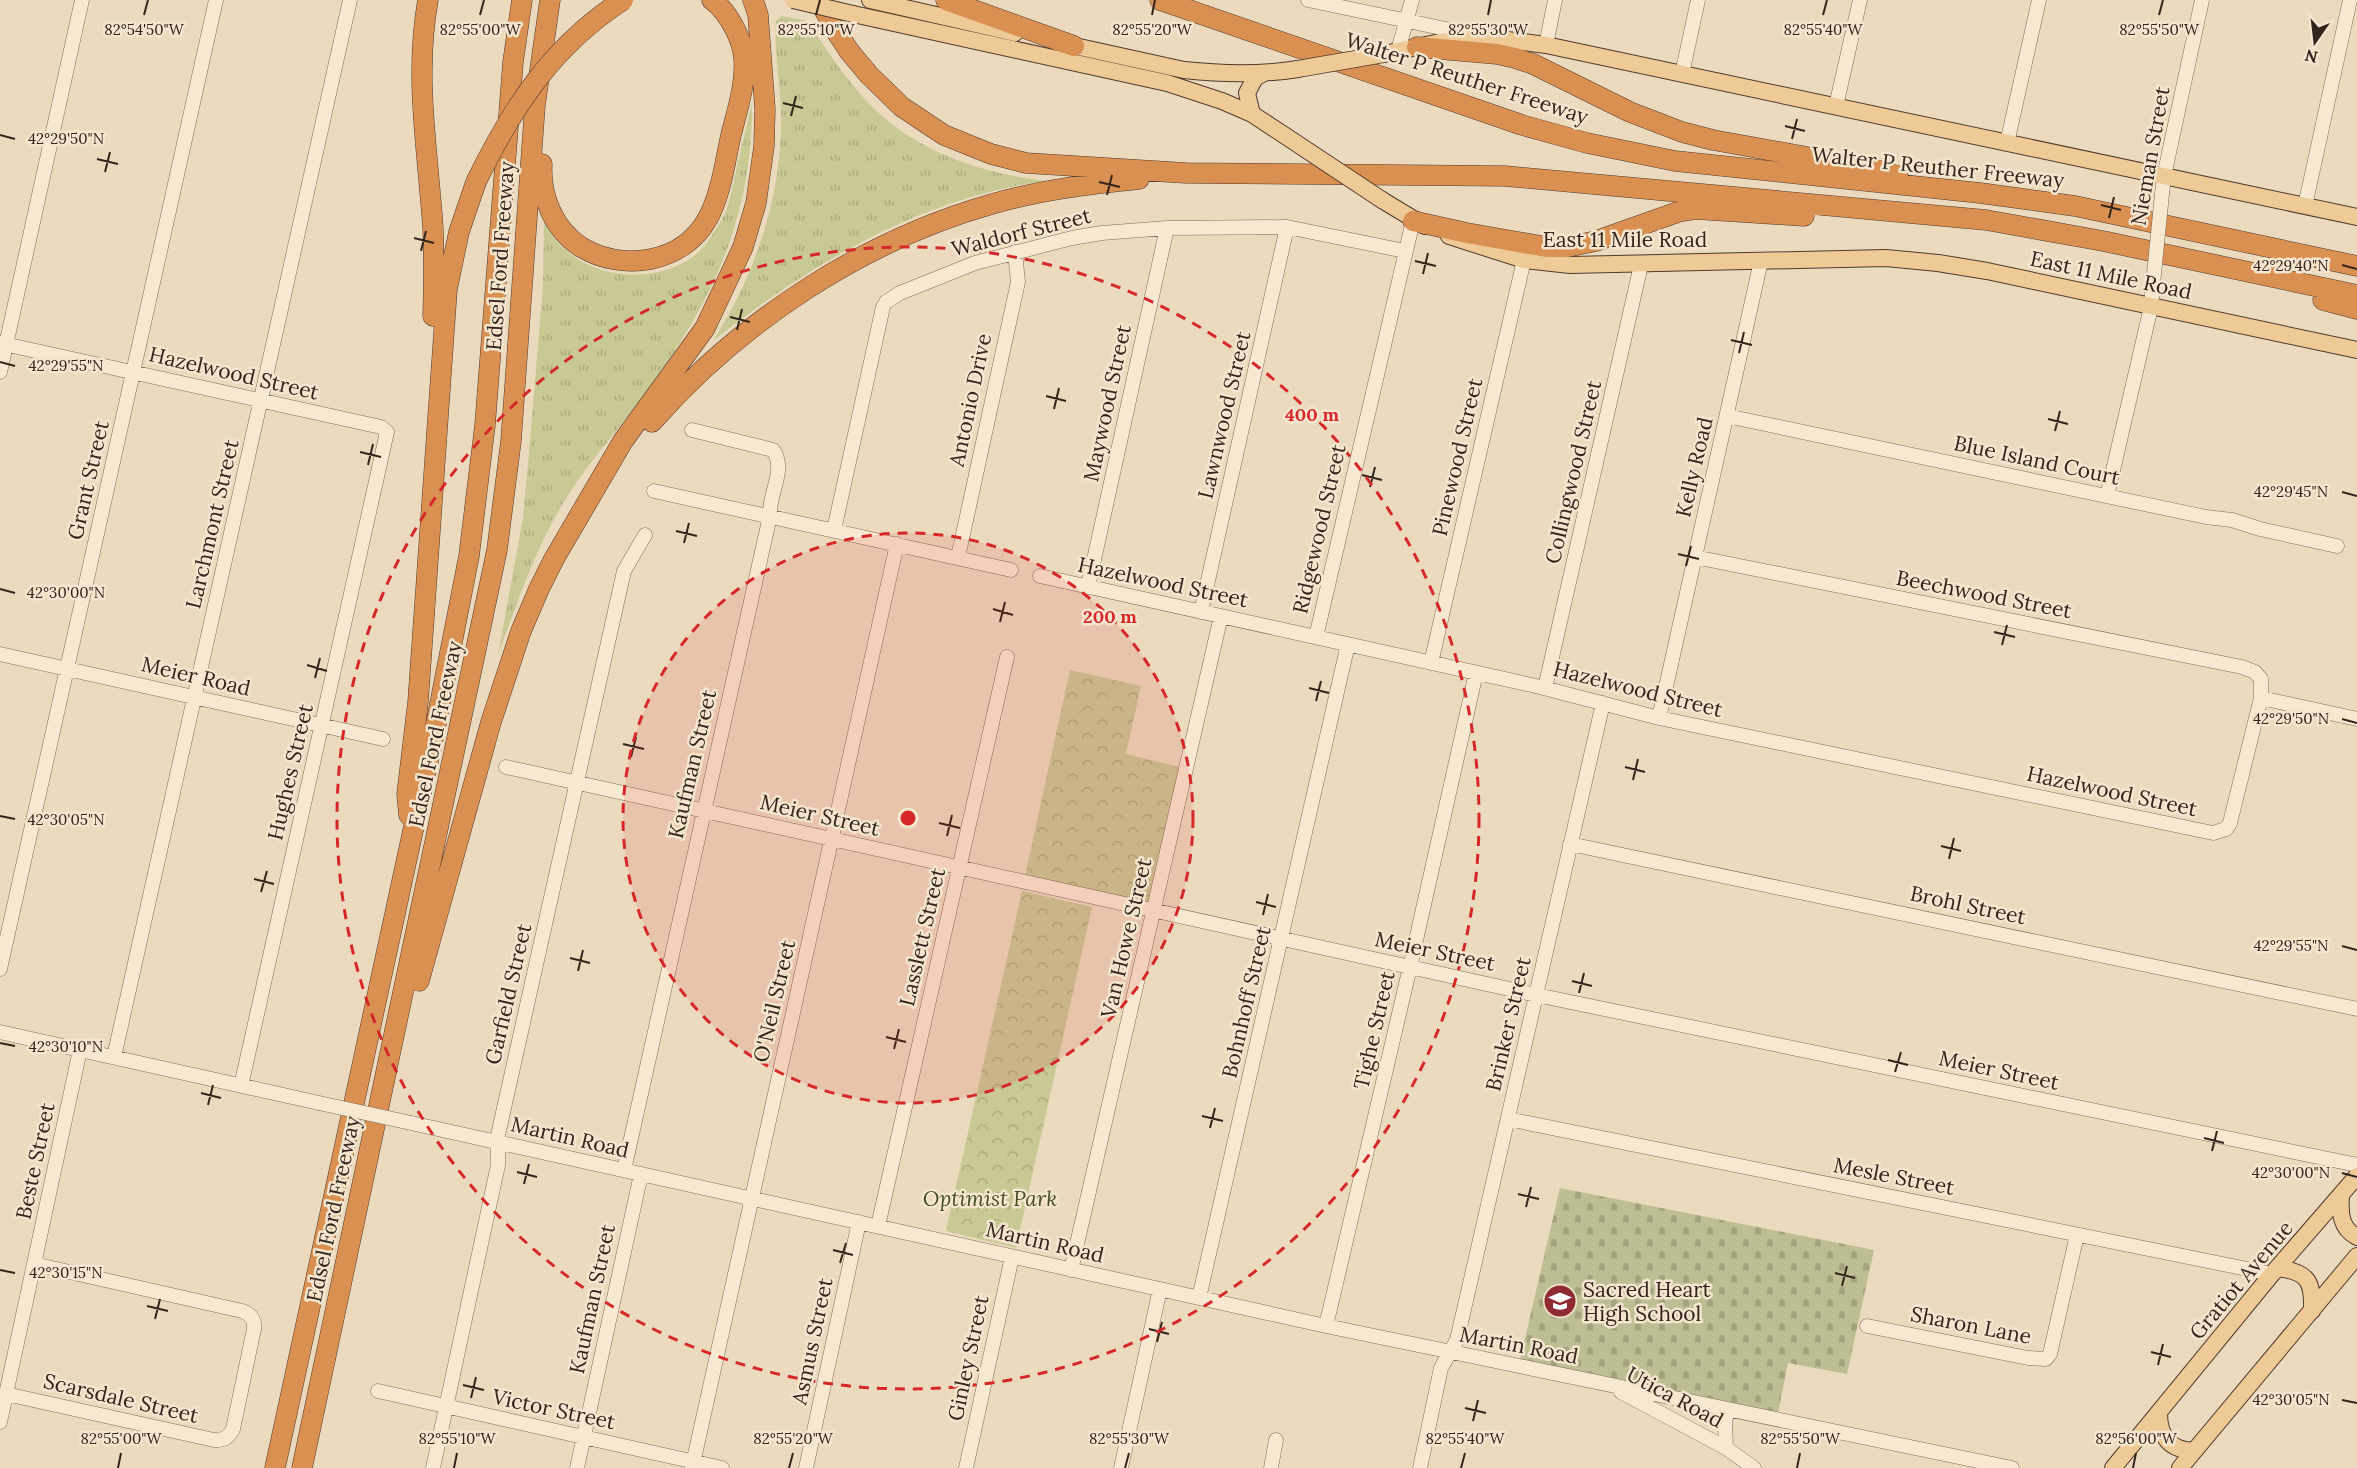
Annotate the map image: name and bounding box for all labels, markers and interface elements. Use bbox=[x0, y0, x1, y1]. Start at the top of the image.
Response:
north arrow bbox=[2285, 12, 2345, 72]
text: 82°54'50"W bbox=[104, 20, 185, 39]
text: 82°55'00"W bbox=[440, 20, 521, 39]
text: 82°55'10"W bbox=[778, 20, 856, 39]
text: 82°55'20"W bbox=[1112, 20, 1193, 39]
text: 82°55'30"W bbox=[1448, 20, 1529, 39]
text: 82°55'40"W bbox=[1784, 20, 1864, 39]
text: 82°55'50"W bbox=[2119, 20, 2200, 39]
street label: Walter P Reuther Freeway bbox=[1342, 26, 1592, 130]
text: N bbox=[2303, 45, 2320, 68]
street label: Nieman Street bbox=[2124, 84, 2176, 228]
text: 42°29'50"N bbox=[28, 129, 104, 148]
street label: Walter P Reuther Freeway bbox=[1810, 140, 2066, 194]
street label: Edsel Ford Freeway bbox=[480, 160, 520, 352]
street label: Waldorf Street bbox=[948, 201, 1094, 262]
street label: East 11 Mile Road bbox=[1543, 226, 1707, 253]
street label: East 11 Mile Road bbox=[2028, 245, 2194, 305]
text: 42°29'40"N bbox=[2253, 256, 2329, 275]
street label: Maywood Street bbox=[1077, 321, 1137, 484]
street label: Lawnwood Street bbox=[1192, 328, 1257, 501]
street label: Antonio Drive bbox=[943, 331, 997, 470]
street label: Hazelwood Street bbox=[146, 340, 322, 406]
text: 42°29'55"N bbox=[28, 356, 104, 375]
street label: Pinewood Street bbox=[1426, 374, 1489, 539]
street label: Collingwood Street bbox=[1539, 377, 1607, 566]
text: 400 m bbox=[1285, 403, 1339, 426]
street label: Kelly Road bbox=[1669, 414, 1719, 520]
street label: Grant Street bbox=[61, 417, 115, 542]
street label: Blue Island Court bbox=[1952, 429, 2123, 491]
street label: Larchmont Street bbox=[179, 436, 245, 611]
street label: Ridgewood Street bbox=[1286, 441, 1352, 616]
text: 42°29'45"N bbox=[2254, 482, 2328, 501]
street label: Hazelwood Street bbox=[1075, 551, 1251, 613]
street label: Beechwood Street bbox=[1894, 564, 2075, 624]
text: 42°30'00"N bbox=[27, 583, 105, 602]
text: 200 m bbox=[1083, 605, 1137, 628]
street label: Edsel Ford Freeway bbox=[402, 638, 468, 830]
street label: Meier Road bbox=[139, 650, 253, 702]
street label: Hazelwood Street bbox=[1551, 655, 1726, 723]
street label: Kaufman Street bbox=[662, 686, 722, 841]
street label: Hughes Street bbox=[261, 700, 319, 843]
text: 42°29'50"N bbox=[2253, 709, 2329, 728]
street label: Hazelwood Street bbox=[2024, 760, 2200, 822]
street label: Meier Street bbox=[758, 788, 883, 842]
centre of rings bbox=[898, 808, 918, 828]
text: 42°30'05"N bbox=[27, 810, 105, 829]
street label: Van Howe Street bbox=[1094, 855, 1158, 1022]
street label: Lasslett Street bbox=[893, 864, 951, 1009]
street label: Brohl Street bbox=[1908, 880, 2029, 931]
street label: Garfield Street bbox=[479, 920, 538, 1067]
street label: Bohnhoff Street bbox=[1215, 923, 1277, 1081]
street label: Meier Street bbox=[1373, 925, 1498, 977]
street label: O'Neil Street bbox=[747, 936, 801, 1065]
text: 42°29'55"N bbox=[2253, 936, 2329, 955]
street label: Brinker Street bbox=[1479, 953, 1537, 1094]
street label: Tighe Street bbox=[1347, 967, 1401, 1092]
text: 42°30'10"N bbox=[29, 1037, 103, 1056]
street label: Meier Street bbox=[1937, 1044, 2062, 1096]
street label: Beste Street bbox=[9, 1099, 61, 1222]
street label: Martin Road bbox=[508, 1110, 632, 1164]
street label: Edsel Ford Freeway bbox=[300, 1113, 366, 1305]
street label: Mesle Street bbox=[1831, 1151, 1958, 1201]
text: 42°30'00"N bbox=[2252, 1163, 2330, 1182]
park label: Optimist Park bbox=[923, 1185, 1057, 1212]
street label: Martin Road bbox=[983, 1215, 1107, 1269]
street label: Gratiot Avenue bbox=[2183, 1215, 2299, 1345]
street label: Kaufman Street bbox=[563, 1221, 621, 1376]
text: 42°30'15"N bbox=[29, 1263, 103, 1282]
street label: Asmus Street bbox=[785, 1274, 839, 1408]
place label: Sacred Heart High School bbox=[1583, 1276, 1712, 1327]
school or university icon: Sacred Heart High School bbox=[1542, 1283, 1578, 1319]
street label: Ginley Street bbox=[942, 1292, 995, 1423]
street label: Sharon Lane bbox=[1908, 1300, 2034, 1350]
street label: Martin Road bbox=[1457, 1320, 1581, 1370]
street label: Utica Road bbox=[1622, 1360, 1728, 1434]
street label: Scarsdale Street bbox=[41, 1367, 202, 1429]
street label: Victor Street bbox=[489, 1383, 619, 1435]
text: 42°30'05"N bbox=[2252, 1390, 2330, 1409]
text: 82°55'00"W bbox=[81, 1429, 162, 1448]
text: 82°55'10"W bbox=[419, 1429, 497, 1448]
text: 82°55'20"W bbox=[753, 1429, 834, 1448]
text: 82°55'30"W bbox=[1089, 1429, 1170, 1448]
text: 82°55'40"W bbox=[1426, 1429, 1506, 1448]
text: 82°55'50"W bbox=[1760, 1429, 1841, 1448]
text: 82°56'00"W bbox=[2095, 1429, 2178, 1448]

